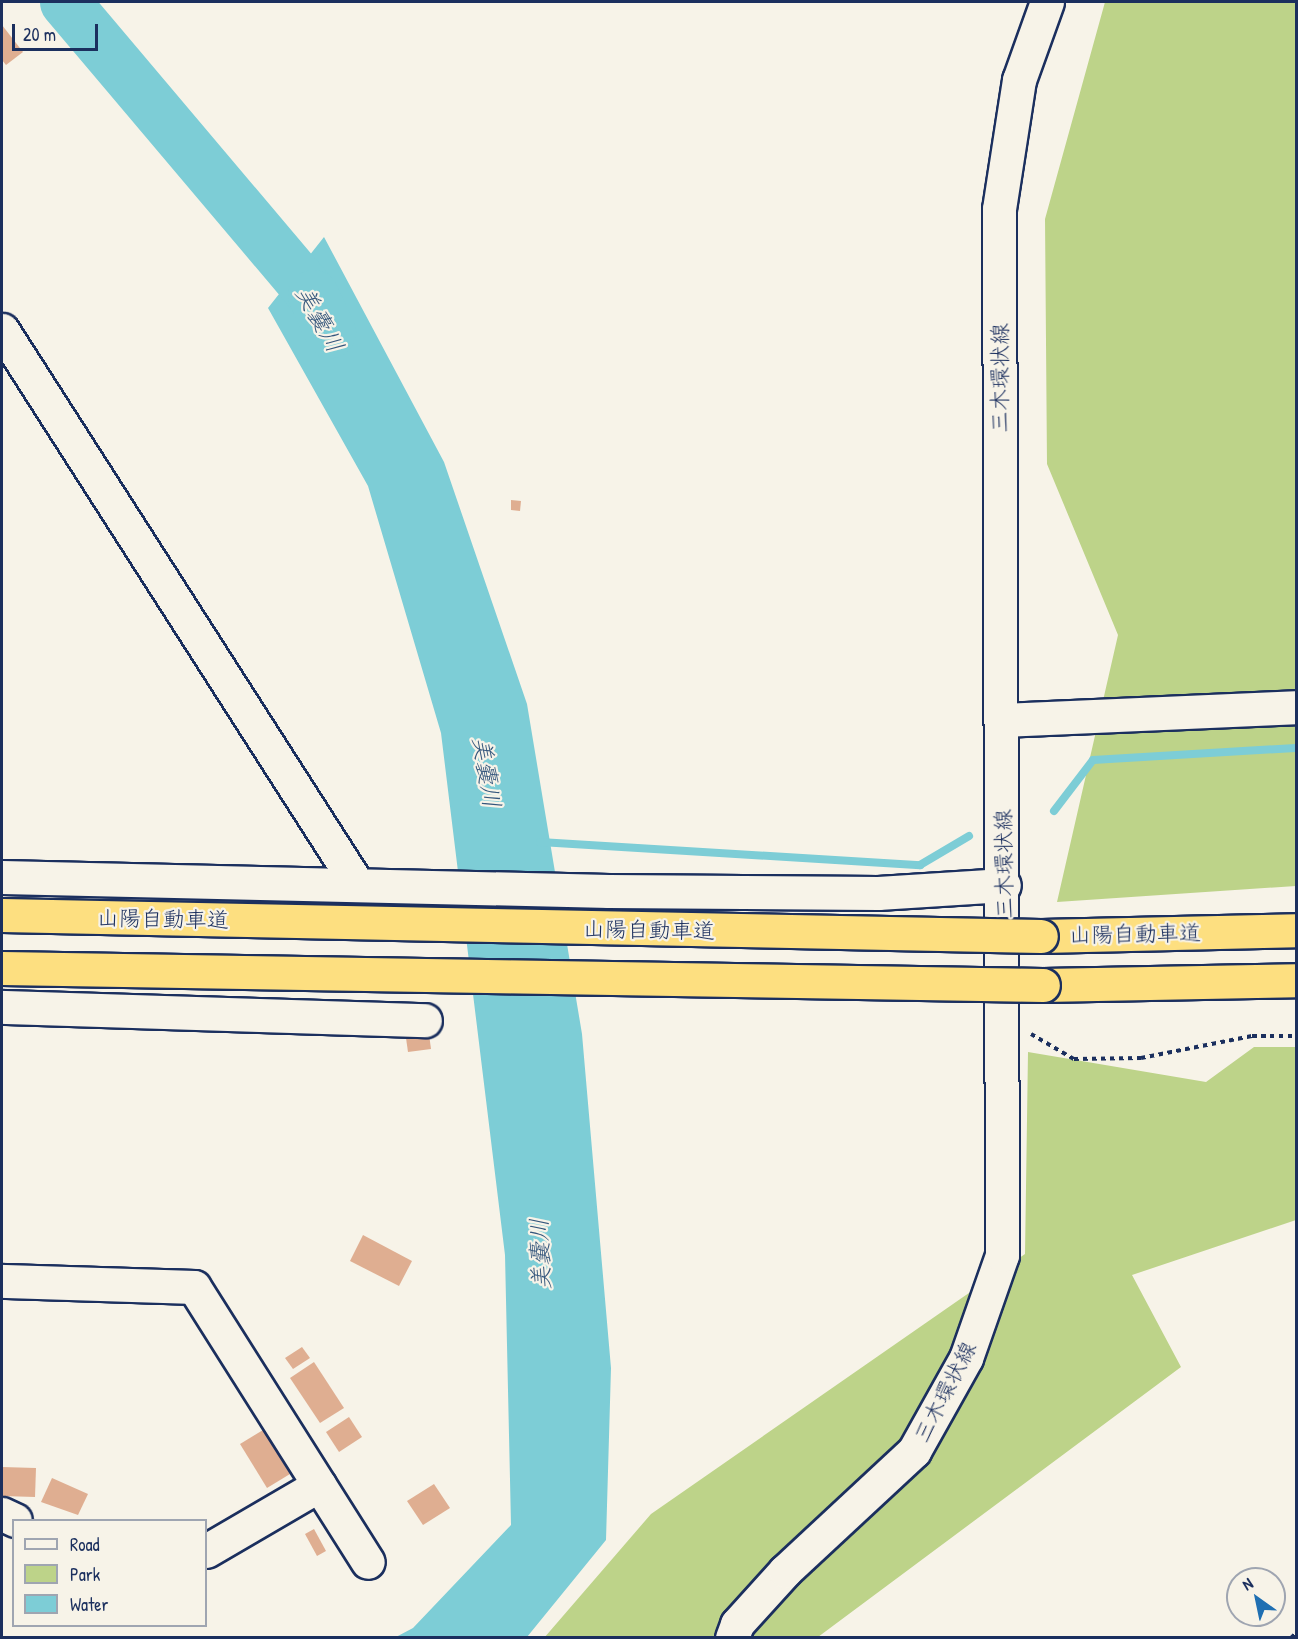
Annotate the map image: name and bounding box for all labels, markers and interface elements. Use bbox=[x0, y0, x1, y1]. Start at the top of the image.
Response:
scale bar bbox=[15, 12, 100, 50]
text: 20 m bbox=[23, 22, 56, 47]
water label: 美嚢川 bbox=[290, 281, 350, 357]
street label: 三木環状線 bbox=[987, 323, 1013, 433]
water label: 美嚢川 bbox=[467, 734, 507, 810]
street label: 三木環状線 bbox=[990, 809, 1018, 919]
street label: 山陽自動車道 bbox=[97, 905, 229, 933]
street label: 山陽自動車道 bbox=[583, 916, 715, 944]
street label: 山陽自動車道 bbox=[1069, 920, 1201, 948]
water label: 美嚢川 bbox=[524, 1218, 556, 1290]
street label: 三木環状線 bbox=[908, 1337, 982, 1447]
legend bbox=[12, 1519, 207, 1627]
text: Road bbox=[70, 1532, 100, 1557]
text: Park bbox=[70, 1562, 100, 1587]
north arrow bbox=[1226, 1567, 1286, 1627]
text: N bbox=[1238, 1572, 1257, 1595]
text: Water bbox=[70, 1592, 108, 1617]

